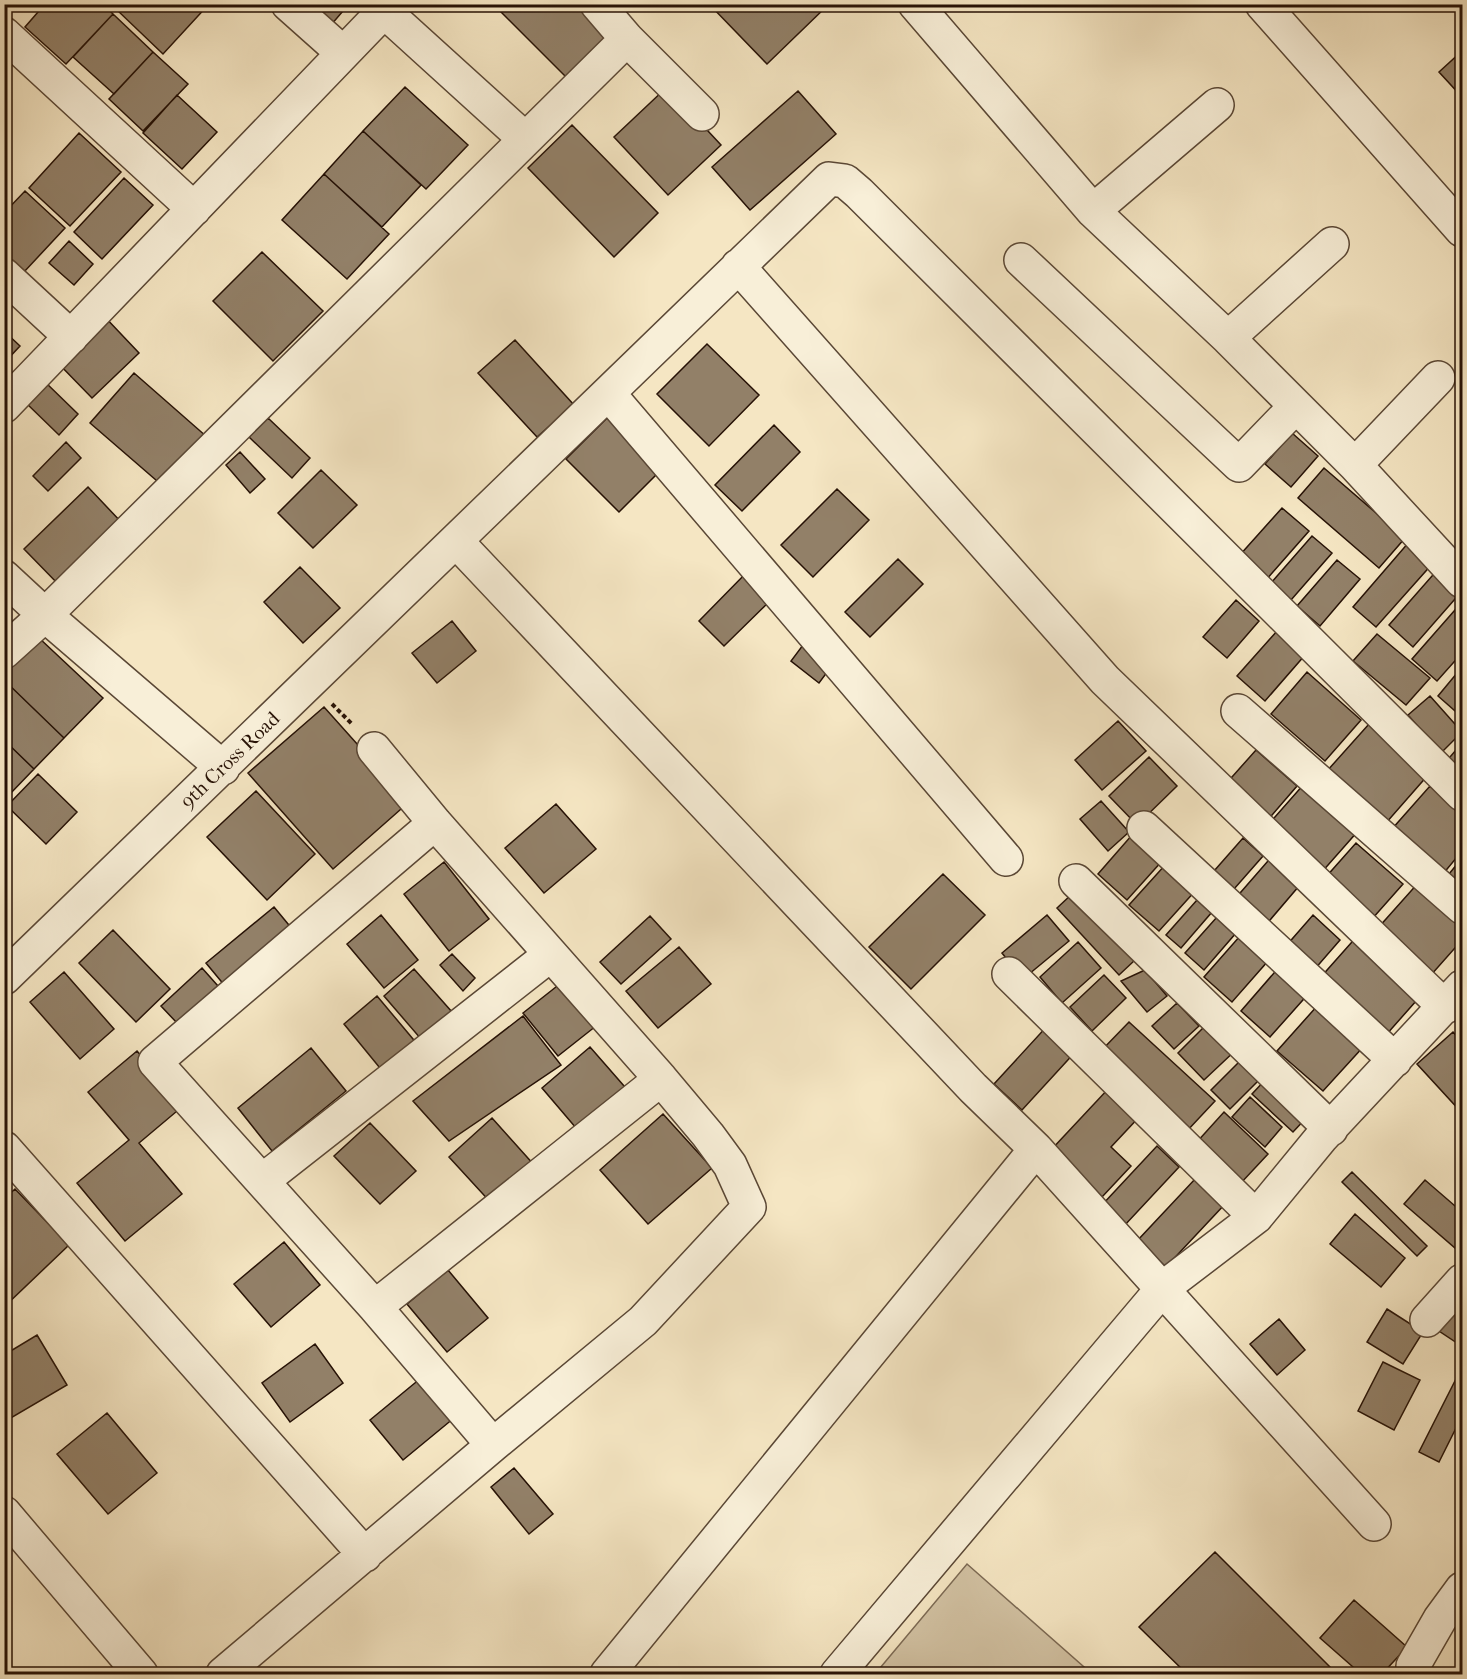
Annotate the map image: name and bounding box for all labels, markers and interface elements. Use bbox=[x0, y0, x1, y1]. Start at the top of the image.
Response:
street label: 9th Cross Road bbox=[176, 706, 285, 813]

